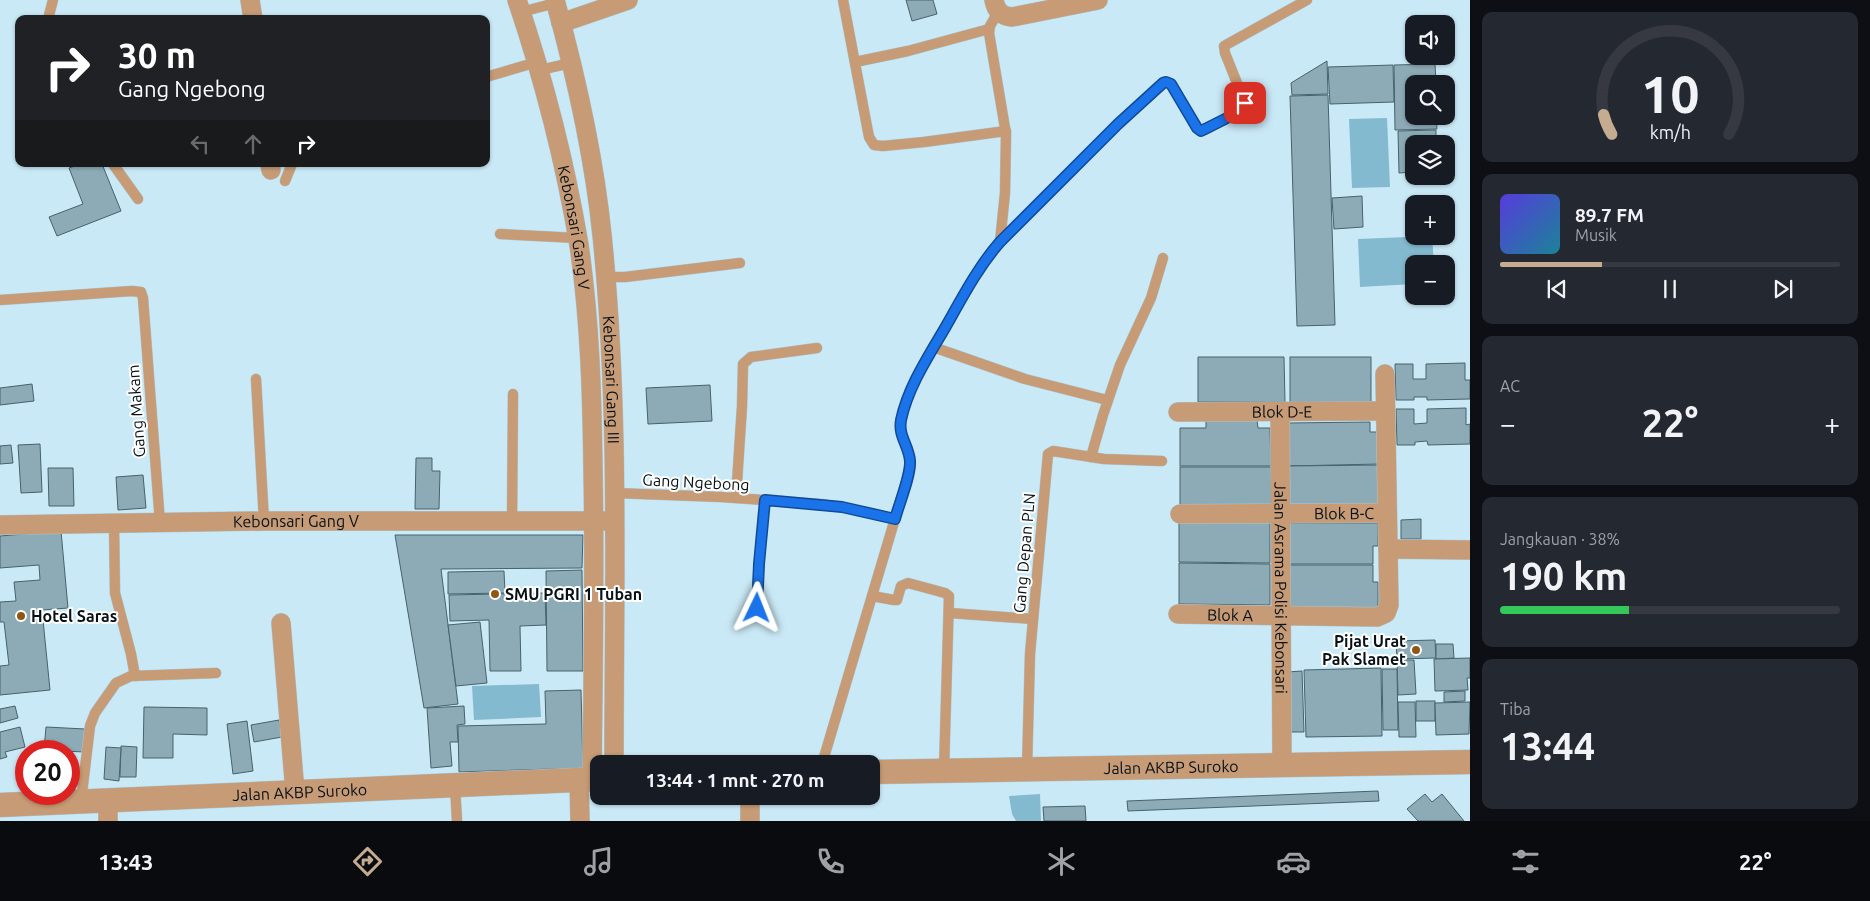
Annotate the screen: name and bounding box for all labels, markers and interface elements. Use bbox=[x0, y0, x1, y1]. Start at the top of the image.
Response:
map controls bbox=[1405, 15, 1455, 305]
button: sound bbox=[1405, 15, 1455, 65]
icon: right bbox=[35, 35, 100, 100]
text: 30 m bbox=[118, 35, 196, 75]
text: 10 bbox=[1641, 65, 1699, 123]
button: search bbox=[1405, 75, 1455, 125]
text: Gang Ngebong bbox=[118, 76, 266, 101]
pin bbox=[1224, 82, 1266, 124]
icon: arrive bbox=[1231, 89, 1259, 117]
text: km/h bbox=[1649, 122, 1691, 142]
icon: left bbox=[186, 130, 214, 158]
icon: ahead bbox=[239, 130, 267, 158]
icon: right bbox=[292, 130, 320, 158]
button: layers bbox=[1405, 135, 1455, 185]
street label: Kebonsari Gang V bbox=[555, 164, 594, 291]
button: + bbox=[1405, 195, 1455, 245]
text: 89.7 FM bbox=[1575, 204, 1644, 226]
text: Musik bbox=[1575, 226, 1617, 244]
button: − bbox=[1405, 255, 1455, 305]
icon: previous bbox=[1543, 275, 1571, 303]
icon: pause bbox=[1656, 275, 1684, 303]
icon: next bbox=[1769, 275, 1797, 303]
street label: Kebonsari Gang III bbox=[600, 315, 623, 444]
street label: Gang Makam bbox=[124, 364, 148, 458]
text: AC bbox=[1500, 377, 1520, 395]
street label: Blok D-E bbox=[1252, 402, 1312, 421]
text: 22° bbox=[1642, 402, 1698, 444]
text: − bbox=[1500, 408, 1516, 439]
text: + bbox=[1824, 408, 1840, 439]
street label: Gang Ngebong bbox=[642, 470, 750, 494]
street label: Jalan Asrama Polisi Kebonsari bbox=[1271, 482, 1291, 694]
street label: Gang Depan PLN bbox=[1010, 492, 1038, 614]
street label: Blok B-C bbox=[1314, 504, 1374, 522]
street label: Kebonsari Gang V bbox=[233, 512, 359, 530]
text: Jangkauan · 38% bbox=[1500, 530, 1620, 548]
text: 190 km bbox=[1500, 555, 1627, 597]
position arrow bbox=[730, 581, 782, 633]
place label: SMU PGRI 1 Tuban bbox=[505, 585, 642, 603]
marker: SMU PGRI 1 Tuban bbox=[489, 588, 501, 600]
street label: Blok A bbox=[1207, 605, 1254, 624]
place label: Hotel Saras bbox=[31, 607, 117, 625]
marker: Hotel Saras bbox=[15, 610, 27, 622]
place label: Pijat Urat Pak Slamet bbox=[1322, 632, 1406, 668]
marker: Pijat Urat Pak Slamet bbox=[1410, 644, 1422, 656]
text: Tiba bbox=[1500, 700, 1531, 718]
text: 13:44 bbox=[1500, 725, 1595, 767]
speed limit sign: 20 bbox=[15, 740, 80, 805]
street label: Jalan AKBP Suroko bbox=[1103, 757, 1239, 777]
text: 13:44 · 1 mnt · 270 m bbox=[646, 769, 824, 791]
street label: Jalan AKBP Suroko bbox=[232, 780, 368, 804]
icon: directions bbox=[350, 844, 385, 879]
icon: music bbox=[581, 844, 616, 879]
icon: phone bbox=[813, 844, 848, 879]
icon: climate bbox=[1044, 844, 1079, 879]
icon: car bbox=[1276, 844, 1311, 879]
icon: filters bbox=[1508, 844, 1543, 879]
text: 13:43 bbox=[98, 849, 153, 874]
text: 22° bbox=[1739, 849, 1772, 874]

